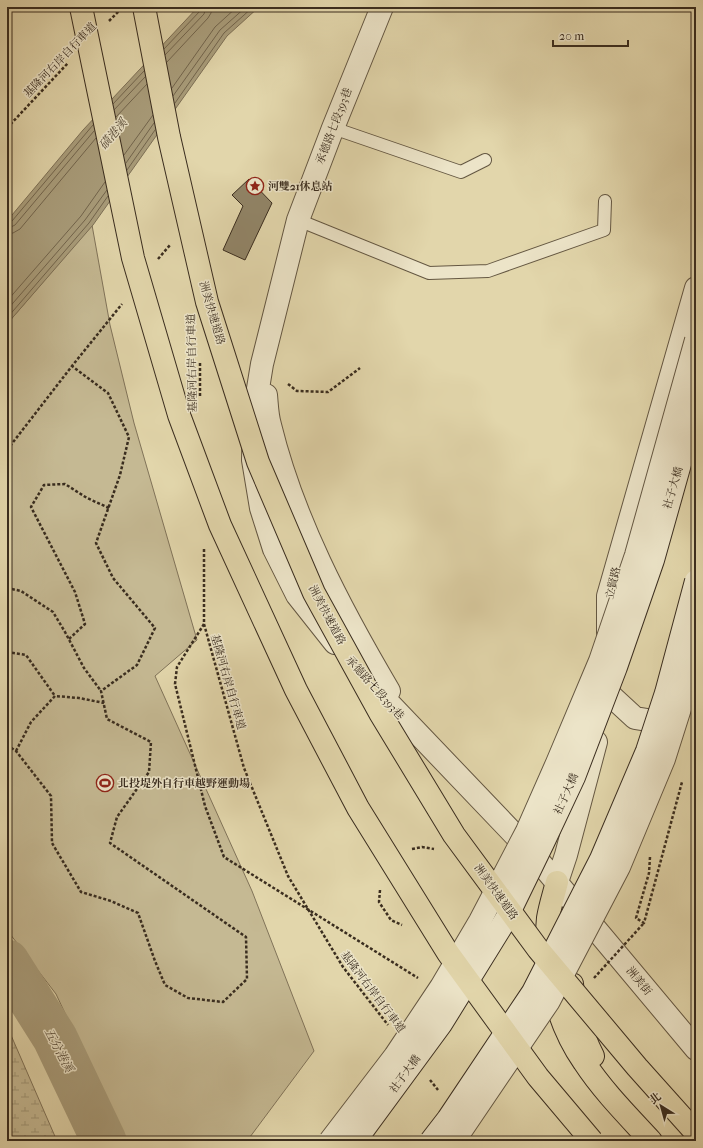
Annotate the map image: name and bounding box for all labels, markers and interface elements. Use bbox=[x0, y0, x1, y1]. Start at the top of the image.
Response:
street label: 基隆河右岸自行車道 bbox=[21, 20, 99, 100]
scale bar bbox=[553, 22, 628, 48]
text: 20 m bbox=[559, 29, 584, 43]
street label: 承德路七段393巷 bbox=[313, 86, 355, 166]
water label: 磺港溪 bbox=[96, 114, 131, 152]
place icon: 河雙21休息站 bbox=[245, 176, 265, 196]
place label: 河雙21休息站 bbox=[268, 180, 333, 193]
street label: 洲美快速道路 bbox=[197, 279, 227, 347]
street label: 基隆河右岸自行車道 bbox=[185, 313, 199, 413]
street label: 社子大橋 bbox=[661, 465, 685, 511]
street label: 立賢路 bbox=[603, 565, 623, 601]
street label: 洲美快速道路 bbox=[306, 583, 348, 647]
street label: 基隆河右岸自行車道 bbox=[208, 633, 248, 731]
street label: 承德路七段393巷 bbox=[343, 654, 407, 722]
street label: 社子大橋 bbox=[551, 771, 581, 817]
sports icon: 北投堤外自行車越野運動場 bbox=[95, 773, 115, 793]
place label: 北投堤外自行車越野運動場 bbox=[118, 777, 250, 790]
street label: 洲美快速道路 bbox=[471, 861, 521, 923]
street label: 基隆河右岸自行車道 bbox=[338, 949, 408, 1035]
street label: 洲美街 bbox=[623, 964, 655, 998]
water label: 五分港溪 bbox=[42, 1026, 77, 1076]
street label: 社子大橋 bbox=[387, 1052, 423, 1096]
north arrow bbox=[641, 1086, 681, 1126]
text: 北 bbox=[647, 1090, 664, 1107]

